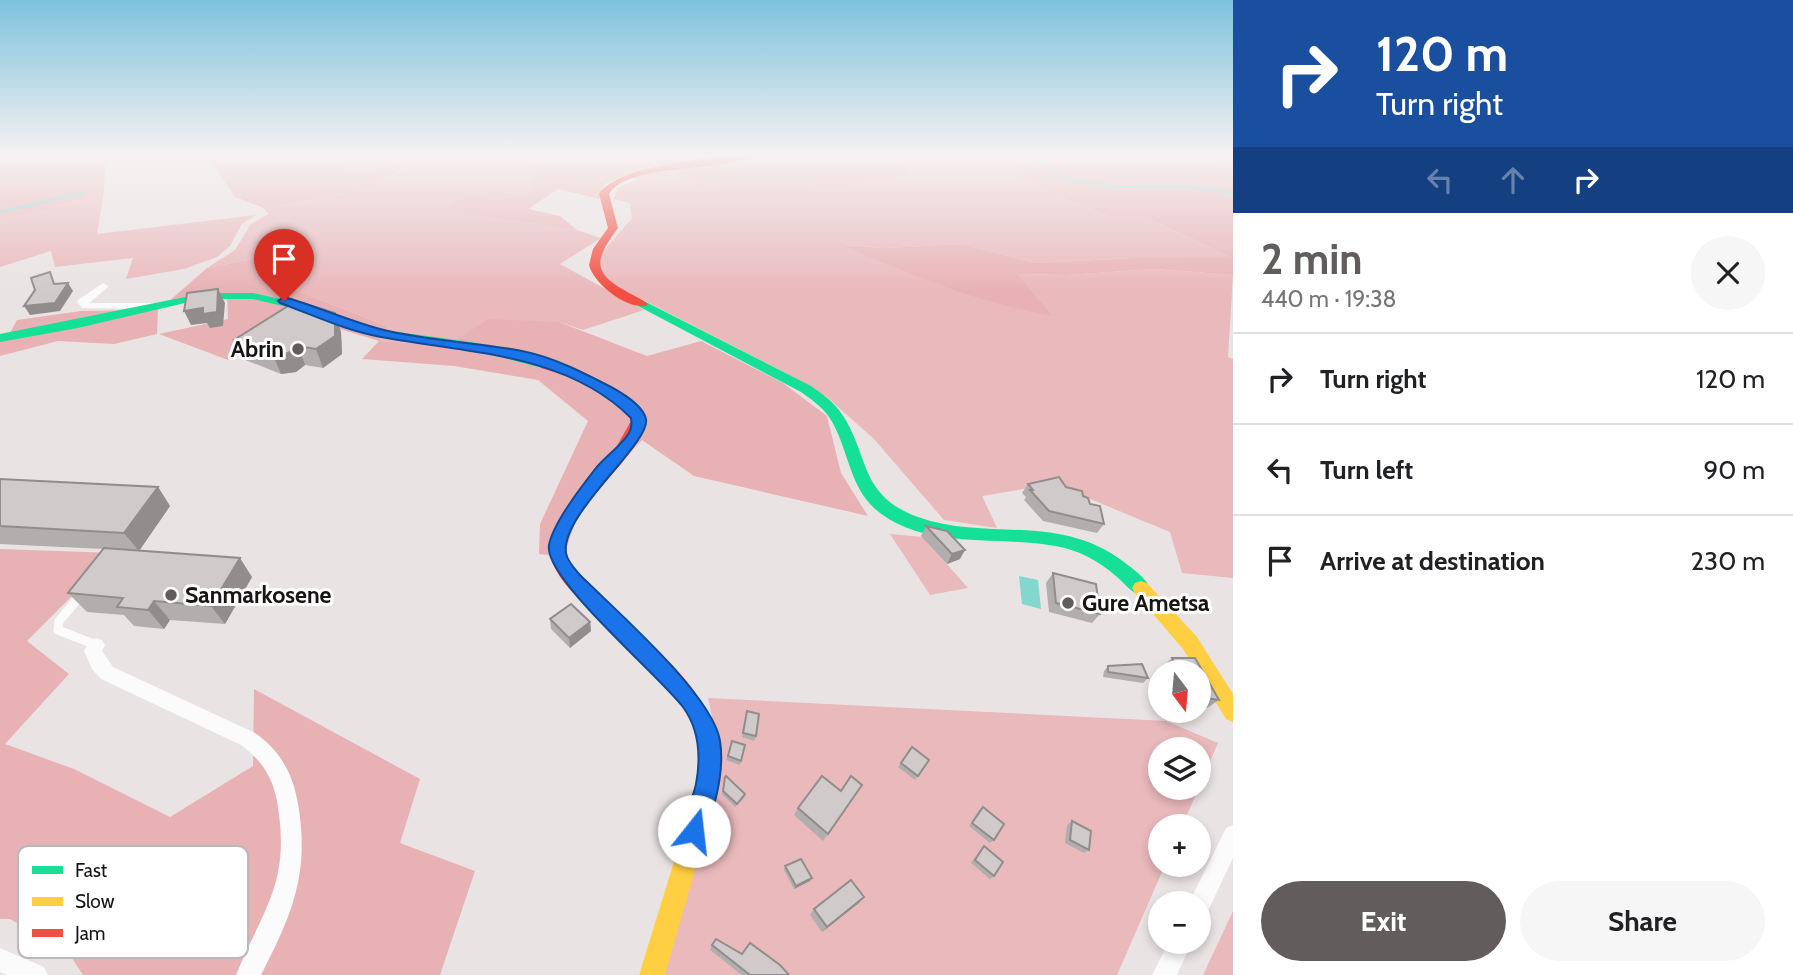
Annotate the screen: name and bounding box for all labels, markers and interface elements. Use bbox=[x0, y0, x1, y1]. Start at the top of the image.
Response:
text: 120 m bbox=[1376, 24, 1508, 83]
icon: right bbox=[1261, 28, 1352, 119]
text: Turn right bbox=[1376, 84, 1503, 123]
icon: left bbox=[1421, 161, 1459, 199]
icon: ahead bbox=[1494, 161, 1532, 199]
icon: right bbox=[1567, 161, 1605, 199]
pin bbox=[254, 229, 314, 301]
text: 2 min bbox=[1261, 233, 1362, 285]
button: close bbox=[1691, 236, 1765, 310]
icon: arrive bbox=[265, 240, 303, 278]
text: 440 m · 19:38 bbox=[1261, 285, 1397, 313]
place label: Abrin bbox=[231, 335, 284, 363]
marker: Abrin bbox=[290, 341, 306, 357]
icon: right bbox=[1261, 360, 1299, 398]
text: Turn right bbox=[1320, 363, 1426, 395]
text: 120 m bbox=[1696, 363, 1765, 395]
icon: left bbox=[1261, 451, 1299, 489]
text: Turn left bbox=[1320, 454, 1413, 486]
text: 90 m bbox=[1703, 454, 1765, 486]
icon: arrive bbox=[1261, 542, 1299, 580]
text: Arrive at destination bbox=[1320, 545, 1545, 577]
text: 230 m bbox=[1691, 545, 1765, 577]
place label: Sanmarkosene bbox=[185, 581, 332, 609]
marker: Sanmarkosene bbox=[163, 587, 179, 603]
place label: Gure Ametsa bbox=[1082, 589, 1210, 617]
marker: Gure Ametsa bbox=[1060, 595, 1076, 611]
north arrow bbox=[1148, 660, 1211, 723]
map controls bbox=[1148, 660, 1211, 954]
button: layers bbox=[1148, 737, 1211, 800]
position arrow bbox=[657, 794, 731, 868]
button: + bbox=[1148, 814, 1211, 877]
legend bbox=[18, 846, 248, 958]
text: Fast bbox=[75, 859, 108, 882]
button: Exit bbox=[1261, 881, 1506, 961]
button: Share bbox=[1520, 881, 1765, 961]
text: Slow bbox=[75, 890, 115, 913]
button: − bbox=[1148, 891, 1211, 954]
text: Jam bbox=[74, 922, 105, 945]

